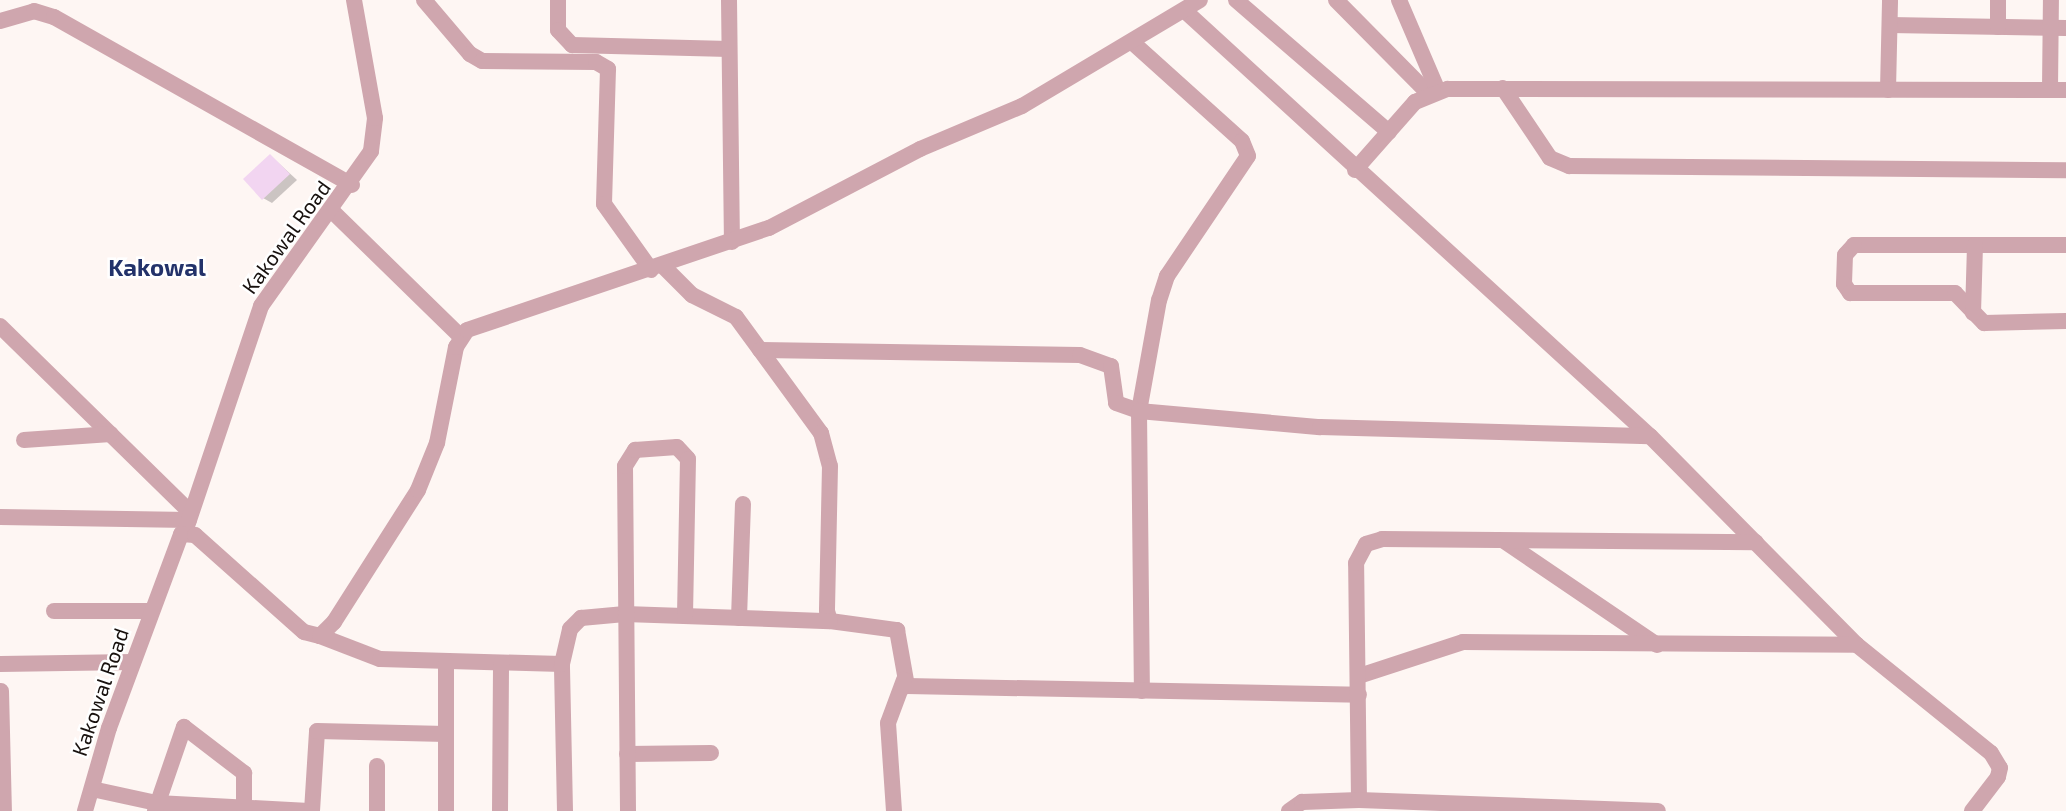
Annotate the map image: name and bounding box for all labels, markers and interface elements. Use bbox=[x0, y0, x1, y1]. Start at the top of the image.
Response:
street label: Kakowal Road bbox=[236, 175, 336, 299]
district label: Kakowal bbox=[108, 253, 206, 281]
street label: Kakowal Road bbox=[66, 624, 134, 760]

